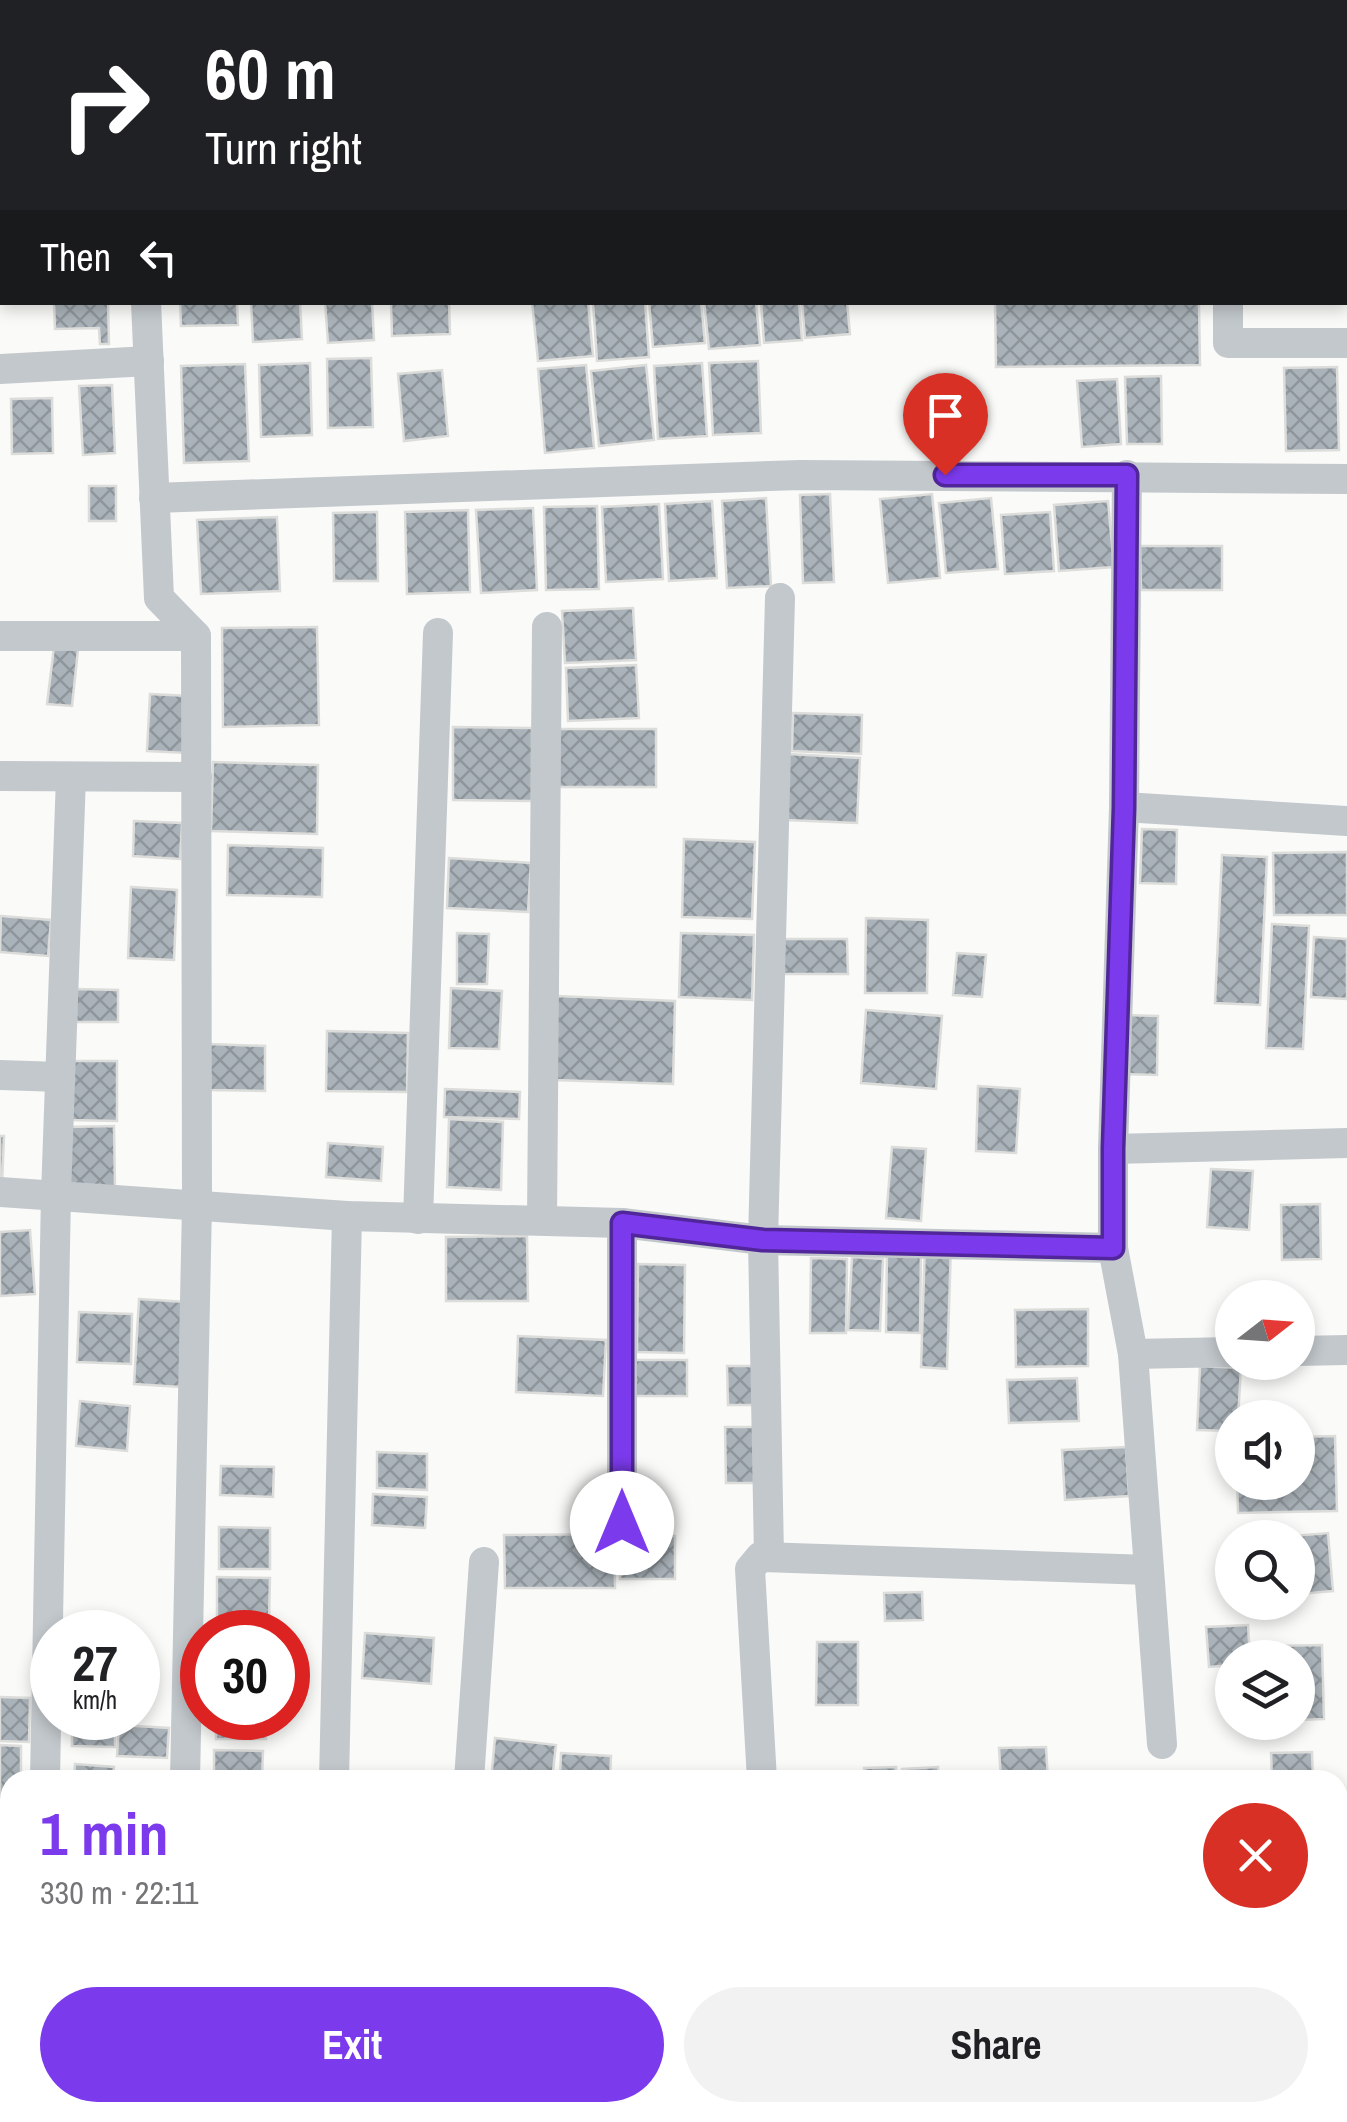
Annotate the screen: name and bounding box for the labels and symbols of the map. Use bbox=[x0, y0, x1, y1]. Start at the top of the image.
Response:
pin bbox=[903, 373, 988, 476]
north arrow bbox=[1215, 1280, 1315, 1380]
position arrow bbox=[570, 1471, 674, 1575]
speed limit sign: 30 bbox=[180, 1610, 310, 1740]

